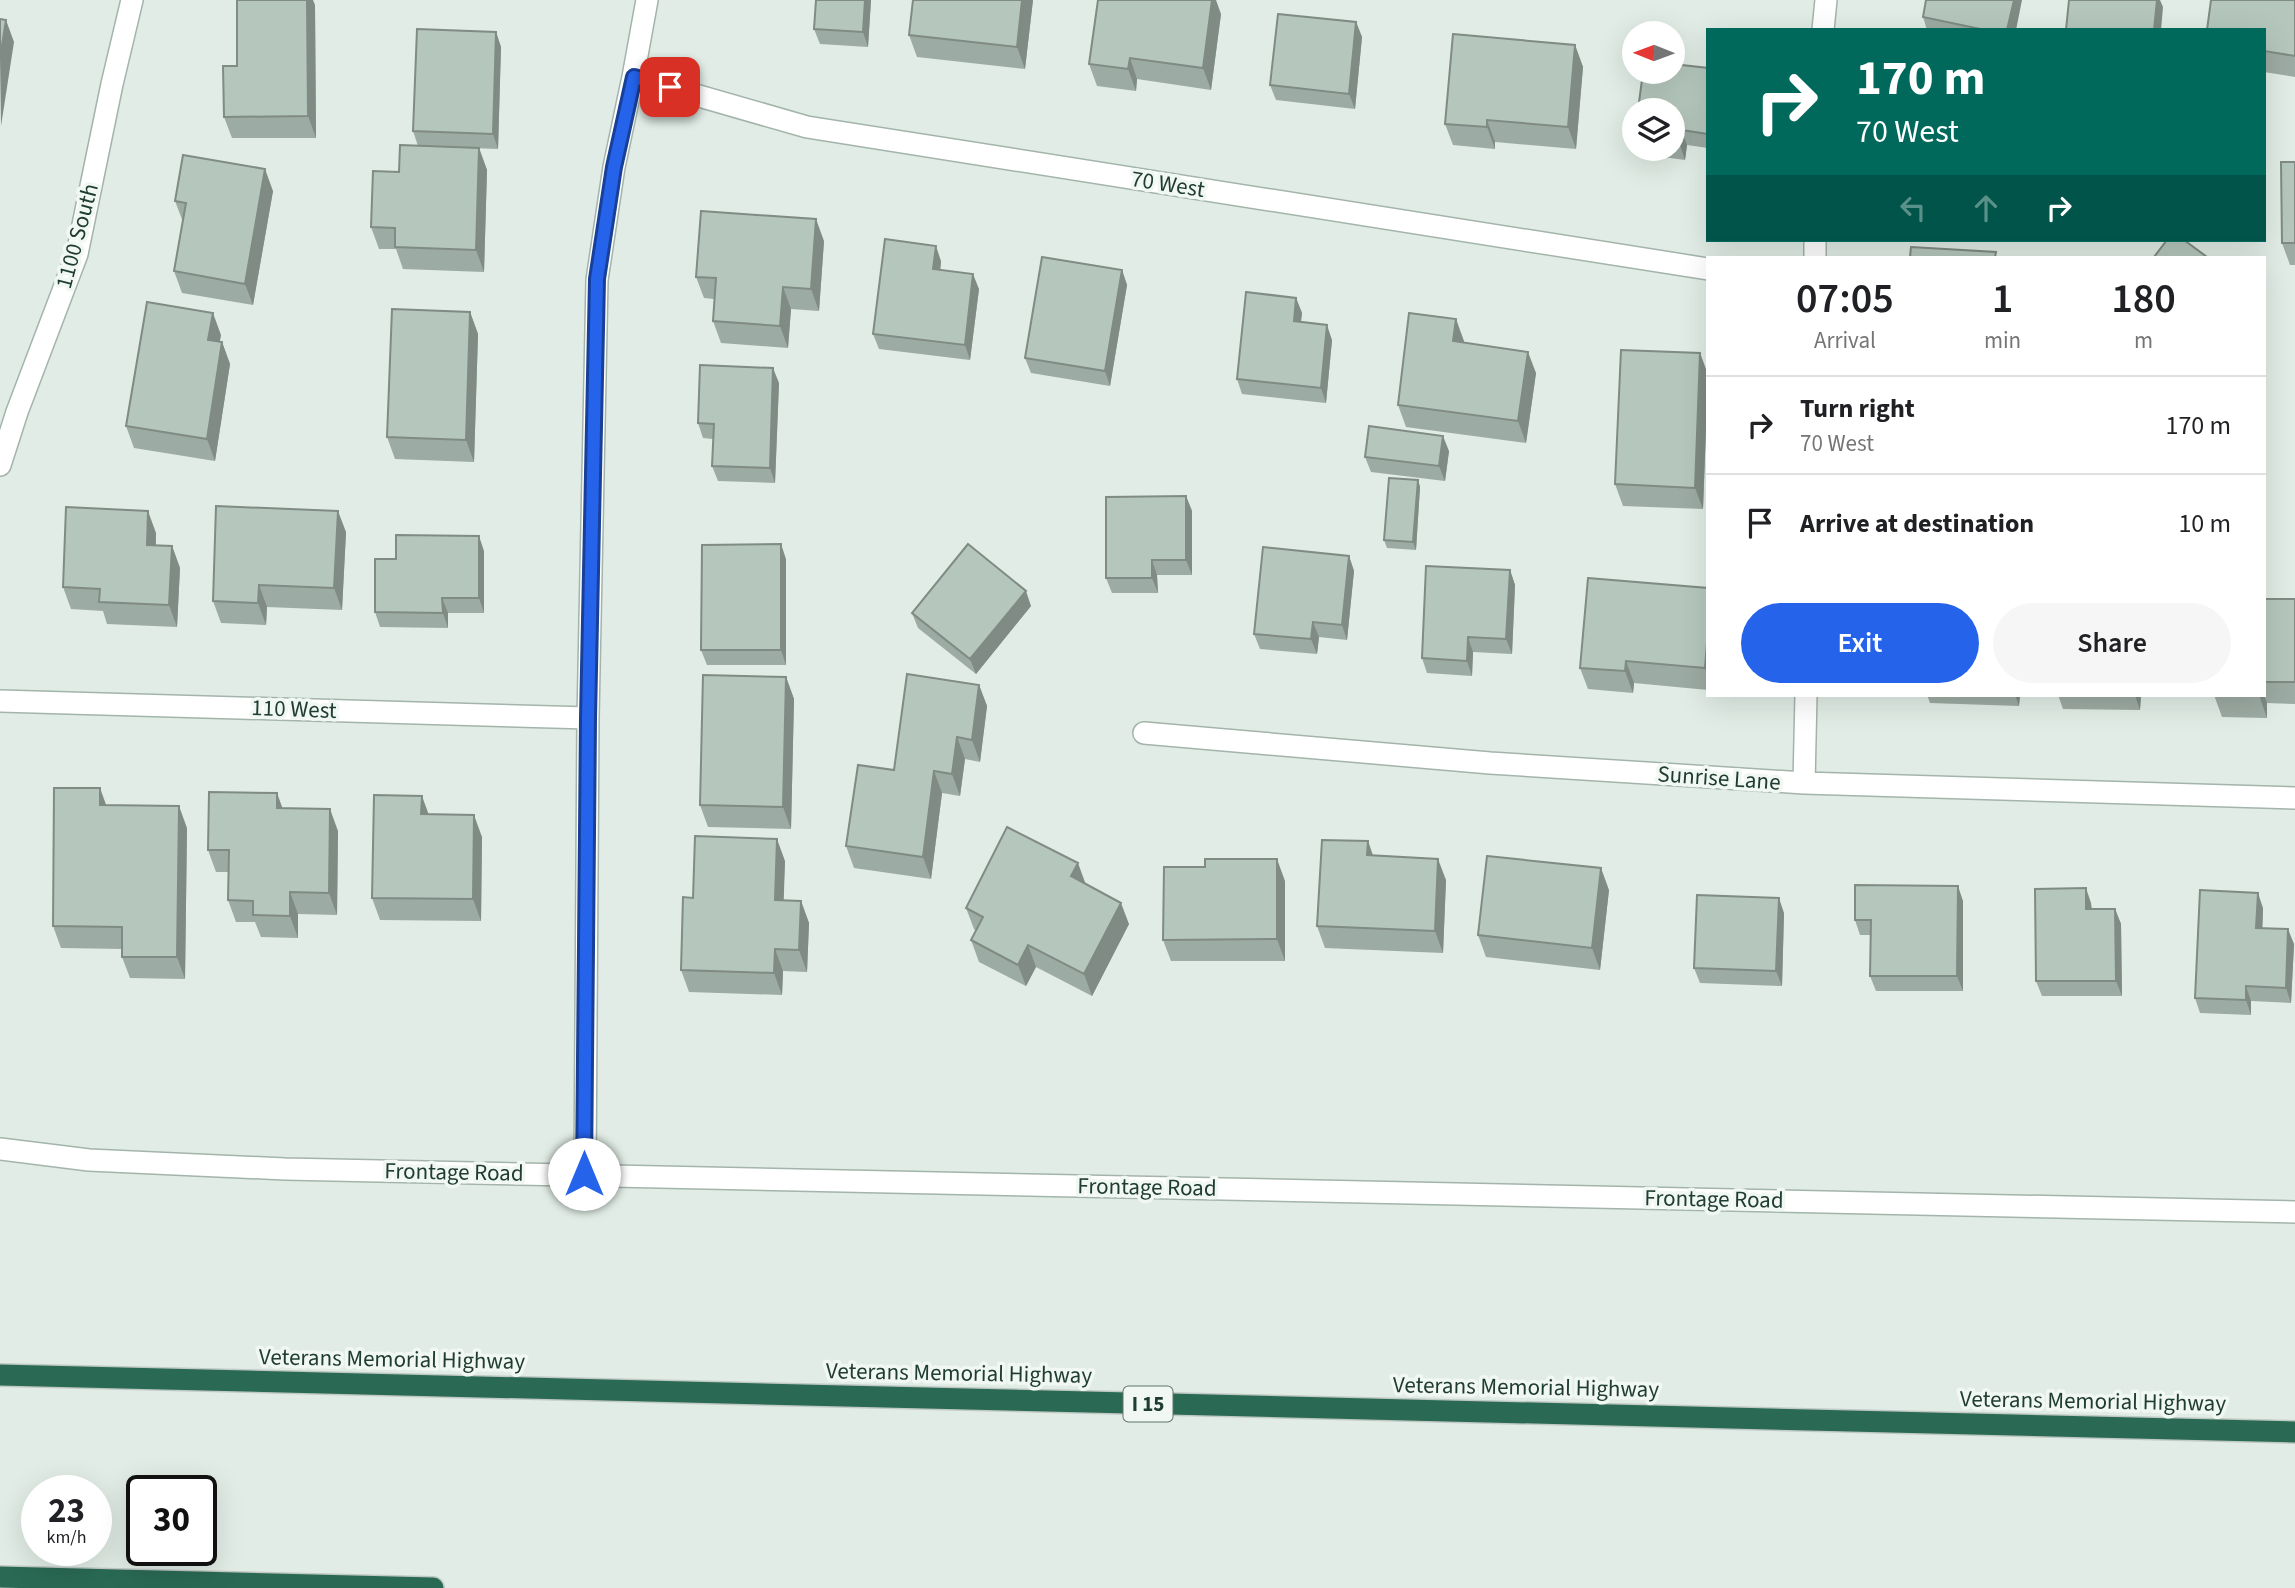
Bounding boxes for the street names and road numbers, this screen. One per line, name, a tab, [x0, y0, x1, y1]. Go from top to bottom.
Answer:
street label: 70 West	[1129, 162, 1207, 206]
street label: 1100 South	[47, 180, 107, 292]
street label: 110 West	[251, 691, 337, 727]
street label: Sunrise Lane	[1656, 757, 1782, 799]
street label: Frontage Road	[384, 1154, 524, 1190]
street label: Frontage Road	[1077, 1169, 1217, 1205]
street label: Frontage Road	[1644, 1181, 1784, 1217]
street label: Veterans Memorial Highway	[259, 1340, 526, 1378]
street label: Veterans Memorial Highway	[826, 1354, 1093, 1392]
street label: Veterans Memorial Highway	[1393, 1368, 1660, 1406]
street label: Veterans Memorial Highway	[1960, 1382, 2227, 1420]
road number: I 15	[1124, 1386, 1172, 1422]

